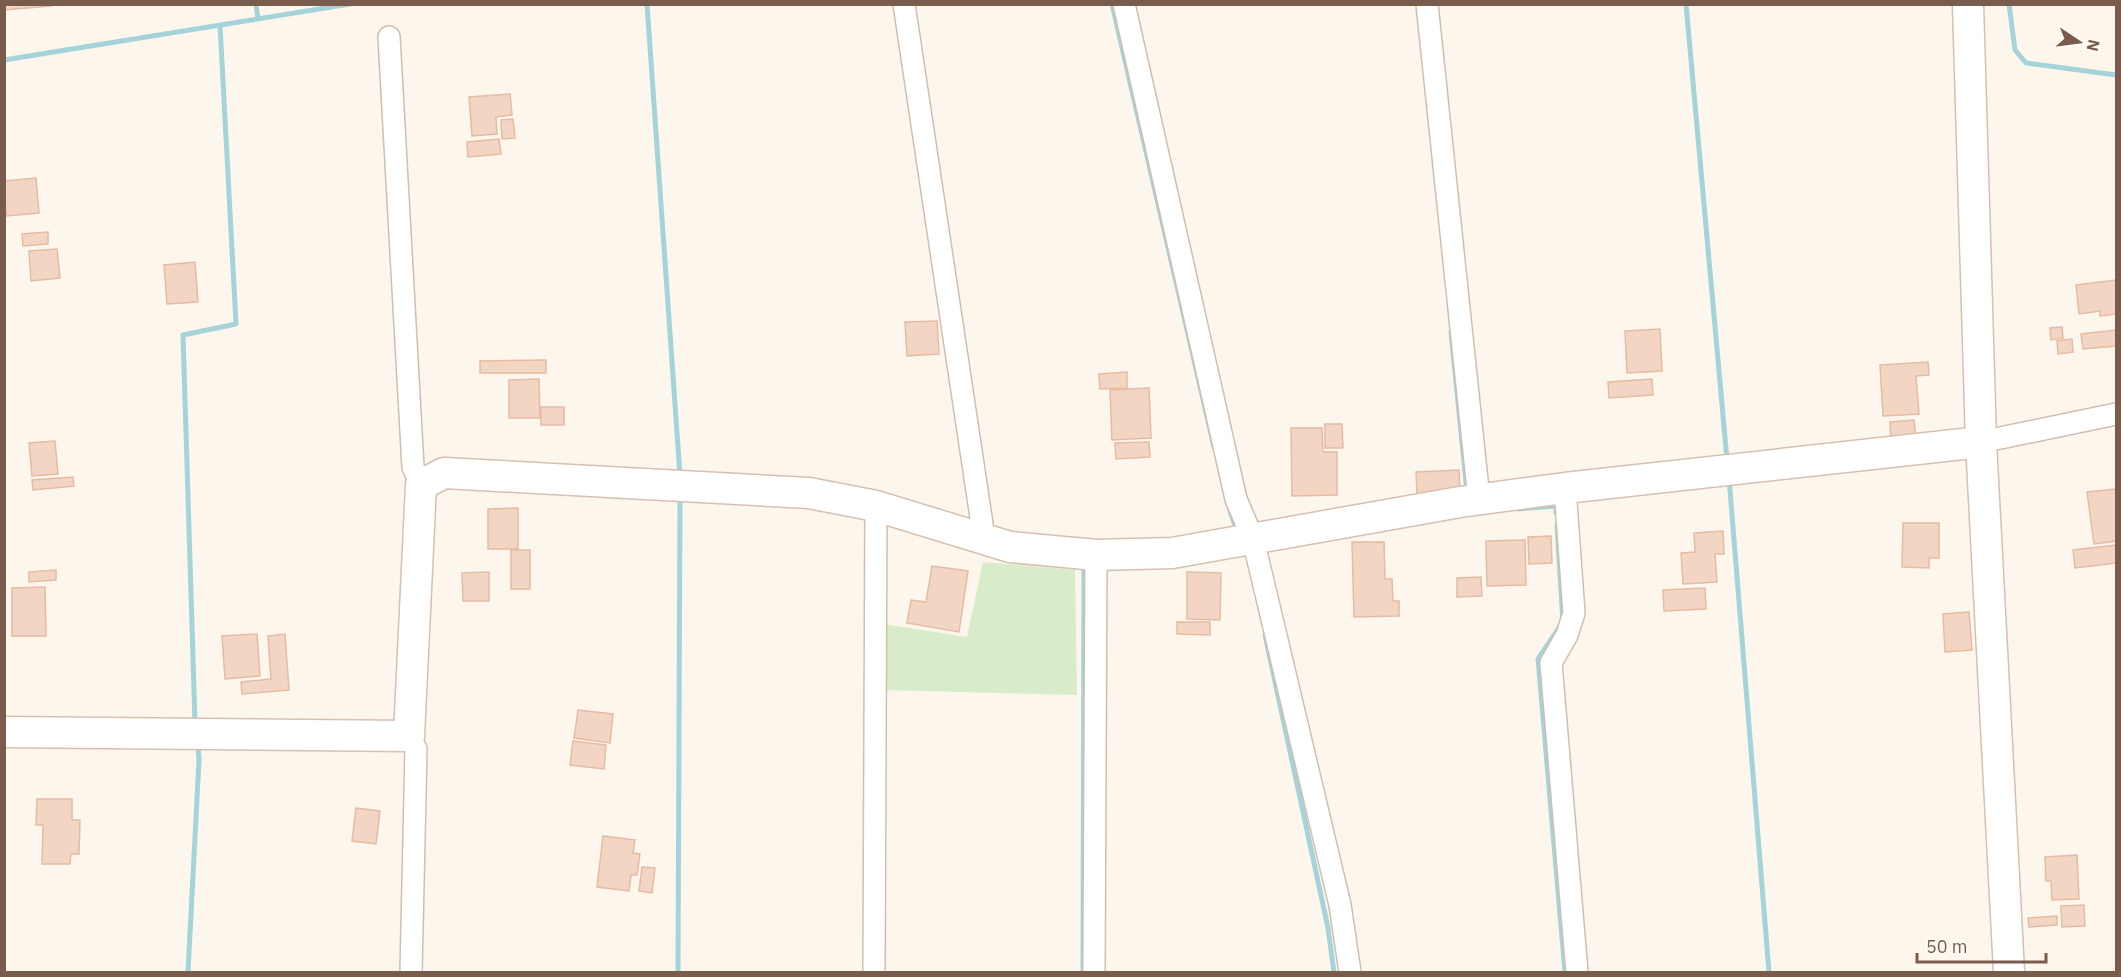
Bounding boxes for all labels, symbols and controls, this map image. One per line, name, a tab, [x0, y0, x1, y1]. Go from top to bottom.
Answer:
north arrow	[2049, 12, 2109, 72]
text: N	[2083, 37, 2105, 53]
scale bar	[1917, 926, 2046, 964]
text: 50 m	[1926, 935, 1968, 958]

